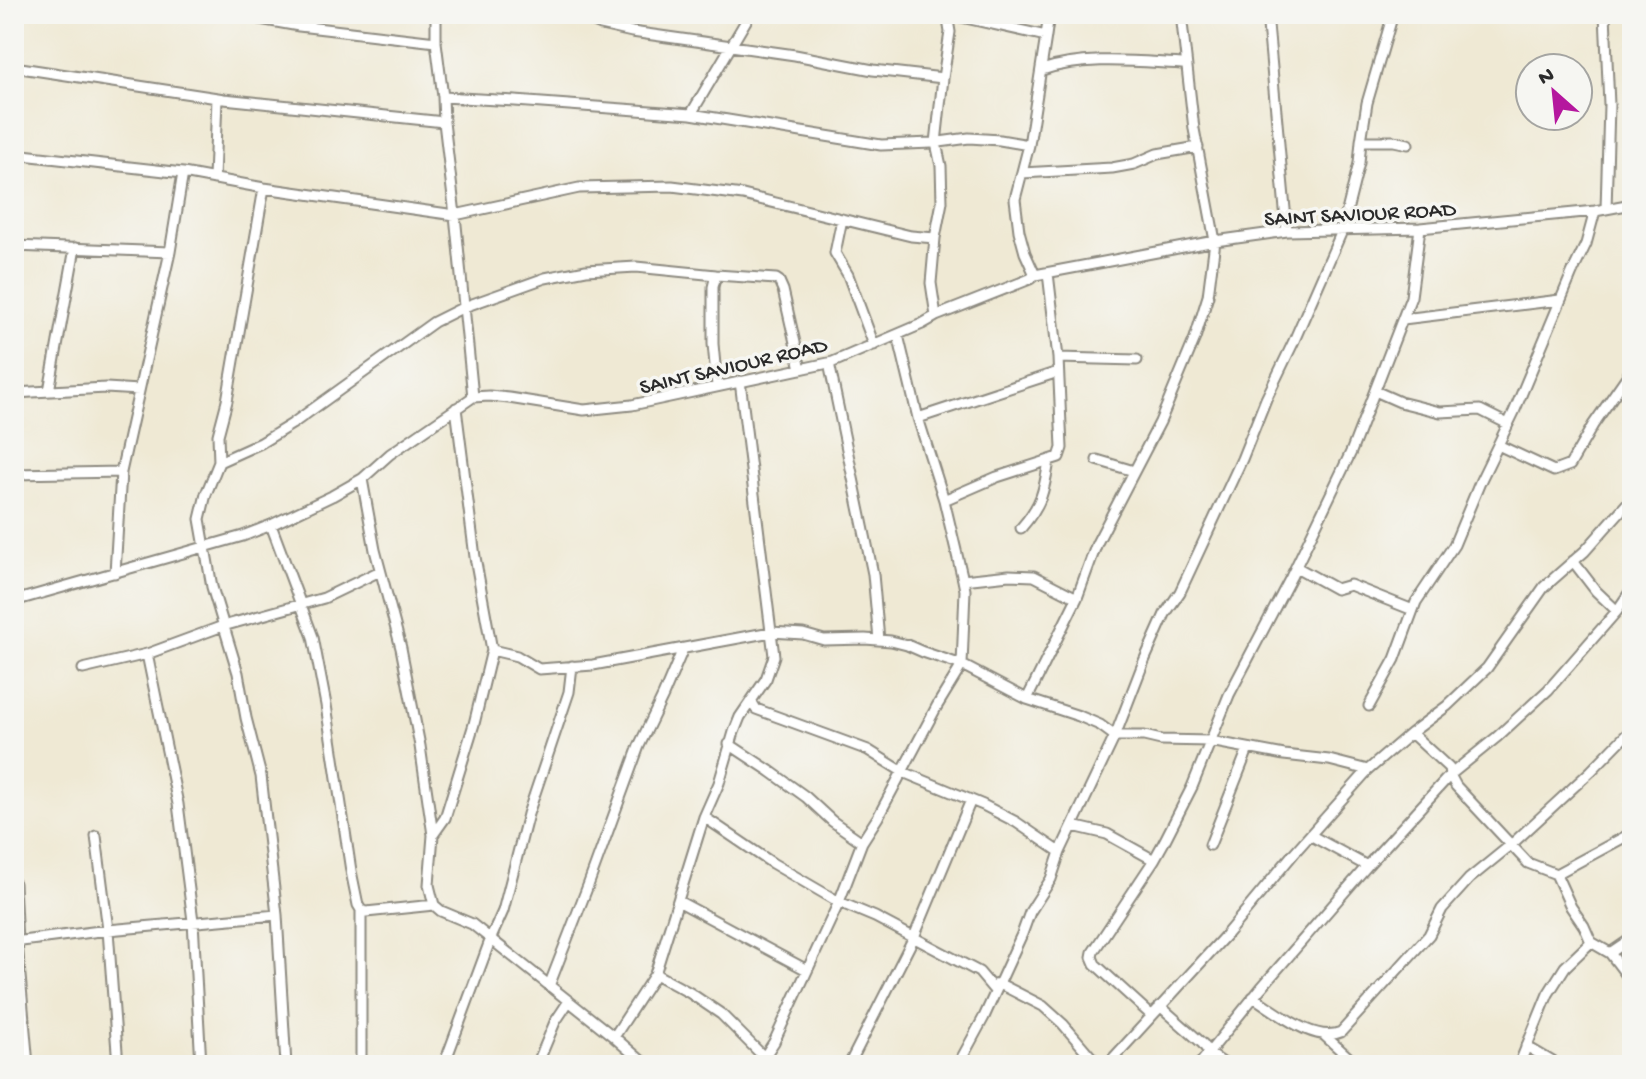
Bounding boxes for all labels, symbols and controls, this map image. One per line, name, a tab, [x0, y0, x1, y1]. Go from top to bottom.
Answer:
north arrow	[1514, 52, 1594, 132]
text: N	[1534, 63, 1559, 93]
street label: SAINT SAVIOUR ROAD	[1264, 198, 1457, 234]
street label: SAINT SAVIOUR ROAD	[637, 333, 831, 402]

